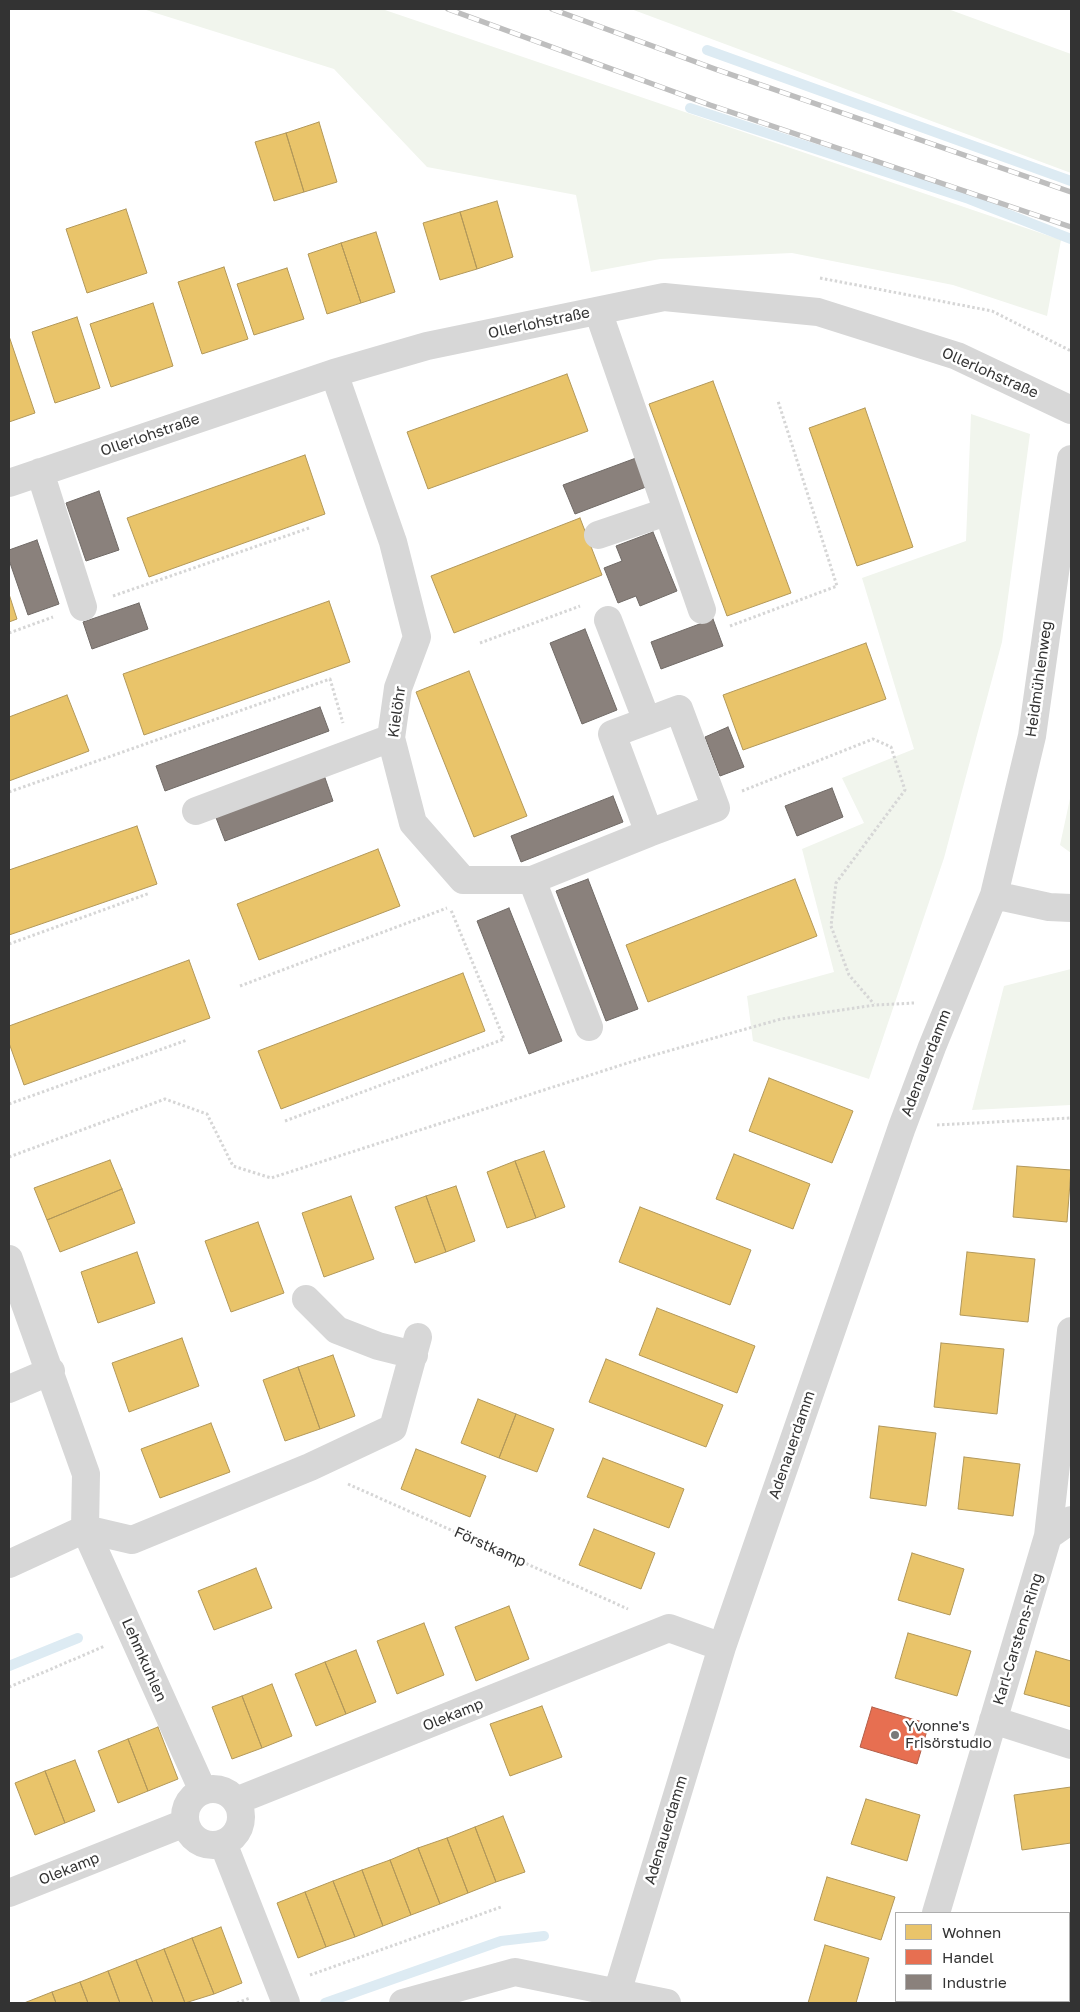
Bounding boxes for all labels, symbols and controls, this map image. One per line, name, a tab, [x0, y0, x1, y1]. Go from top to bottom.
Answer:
street label: Ollerlohstraße	[487, 303, 591, 343]
street label: Ollerlohstraße	[939, 344, 1041, 402]
street label: Ollerlohstraße	[98, 410, 202, 460]
street label: Heidmühlenweg	[1022, 620, 1056, 738]
street label: Kielöhr	[384, 685, 410, 739]
street label: Adenauerdamm	[897, 1007, 955, 1119]
street label: Adenauerdamm	[765, 1389, 819, 1501]
street label: Förstkamp	[451, 1523, 529, 1571]
street label: Karl-Carstens-Ring	[989, 1571, 1047, 1707]
street label: Lehmkuhlen	[118, 1616, 170, 1704]
street label: Olekamp	[420, 1695, 486, 1735]
place label: Yvonne's Frisörstudio	[905, 1717, 992, 1752]
marker: Yvonne's Frisörstudio	[889, 1729, 901, 1741]
street label: Adenauerdamm	[641, 1773, 691, 1887]
street label: Olekamp	[36, 1849, 102, 1889]
legend	[895, 1912, 1070, 2002]
text: Wohnen	[942, 1923, 1001, 1941]
text: Handel	[942, 1948, 994, 1966]
text: Industrie	[942, 1973, 1007, 1991]

